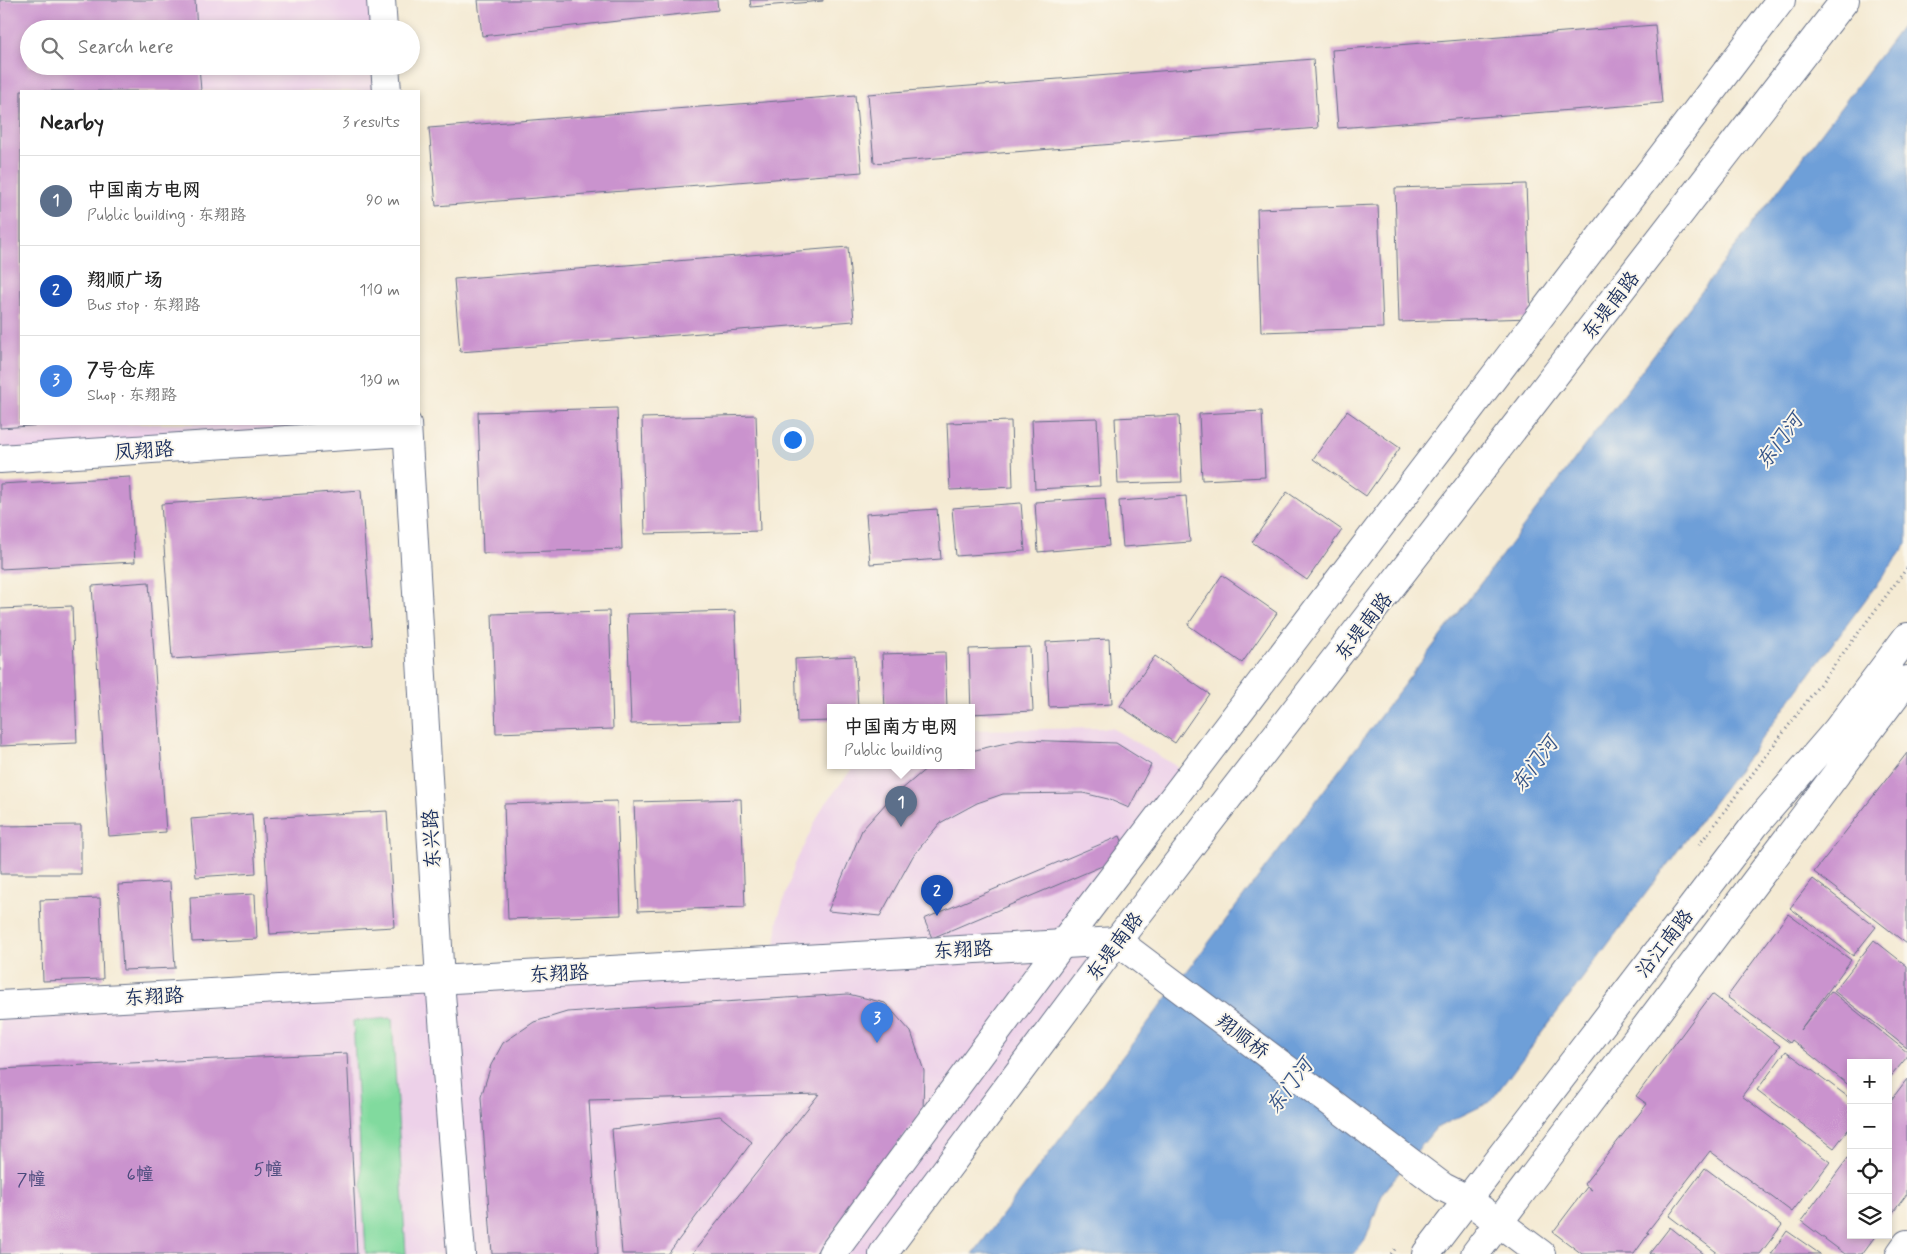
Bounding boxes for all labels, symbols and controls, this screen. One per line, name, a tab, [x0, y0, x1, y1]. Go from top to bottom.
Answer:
search box	[20, 20, 420, 75]
icon: search	[38, 34, 66, 62]
text: Search here	[78, 35, 174, 60]
text: Nearby	[40, 109, 104, 137]
text: 3 results	[342, 112, 400, 133]
text: 中国南方电网	[87, 178, 201, 203]
text: 1	[52, 190, 60, 211]
text: 90 m	[366, 190, 400, 211]
text: Public building · 东翔路	[87, 205, 246, 226]
street label: 东堤南路	[1576, 265, 1647, 346]
text: 翔顺广场	[87, 268, 163, 293]
text: 2	[52, 280, 60, 301]
text: 110 m	[359, 280, 400, 301]
text: Bus stop · 东翔路	[87, 295, 200, 316]
text: 7号仓库	[87, 358, 156, 383]
text: 3	[52, 370, 60, 391]
text: 130 m	[359, 370, 400, 391]
text: Shop · 东翔路	[87, 385, 177, 406]
water label: 东门河	[1750, 406, 1812, 475]
your location	[780, 427, 806, 453]
street label: 凤翔路	[113, 436, 176, 467]
street label: 东堤南路	[1329, 586, 1400, 667]
popup	[827, 704, 975, 769]
text: 中国南方电网	[844, 715, 958, 740]
water label: 东门河	[1505, 729, 1567, 798]
text: Public building	[844, 740, 943, 761]
pin: 1	[885, 786, 917, 827]
street label: 东兴路	[417, 807, 448, 870]
pin: 2	[921, 875, 953, 916]
street label: 沿江南路	[1630, 903, 1701, 984]
street label: 东堤南路	[1080, 906, 1151, 987]
street label: 东翔路	[932, 935, 995, 966]
street label: 东翔路	[528, 959, 591, 990]
street label: 东翔路	[123, 982, 186, 1013]
pin: 3	[861, 1002, 893, 1043]
street label: 翔顺桥	[1210, 1008, 1274, 1066]
water label: 东门河	[1260, 1051, 1322, 1120]
map controls	[1847, 1059, 1892, 1239]
button: +	[1847, 1059, 1892, 1104]
button: −	[1847, 1104, 1892, 1149]
button: locate	[1847, 1149, 1892, 1194]
house number: 5幢	[254, 1158, 282, 1182]
house number: 6幢	[126, 1163, 154, 1187]
house number: 7幢	[17, 1168, 45, 1192]
button: layers	[1847, 1194, 1892, 1239]

